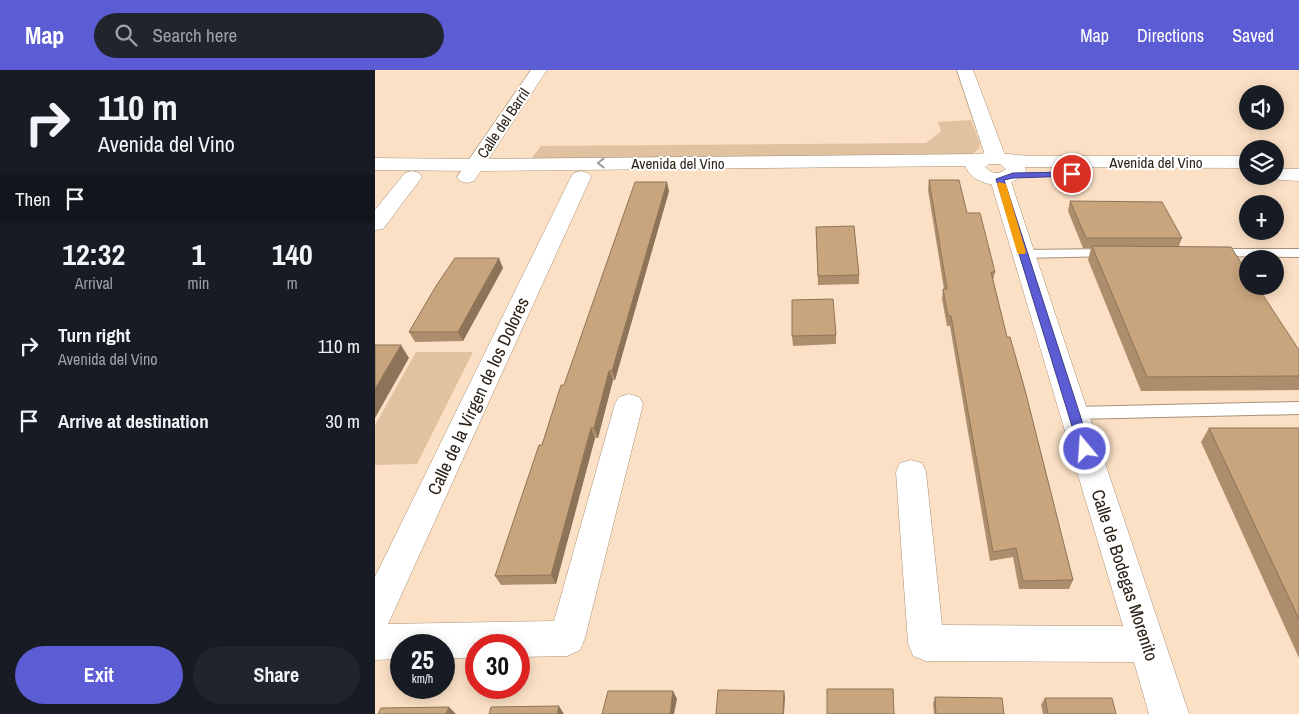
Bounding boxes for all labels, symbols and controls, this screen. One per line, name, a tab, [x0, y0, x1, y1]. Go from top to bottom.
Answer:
search box	[94, 13, 444, 58]
text: Map	[25, 19, 64, 51]
icon: search	[112, 21, 140, 49]
text: Search here	[152, 22, 237, 48]
text: Map	[1080, 23, 1109, 48]
text: Directions	[1137, 23, 1204, 48]
text: Saved	[1232, 23, 1274, 48]
text: 110 m	[98, 84, 178, 131]
street label: Calle del Barril	[472, 84, 534, 162]
map controls	[1239, 85, 1284, 295]
button: sound	[1239, 85, 1284, 130]
icon: right	[15, 90, 80, 155]
text: Avenida del Vino	[98, 129, 235, 159]
button: layers	[1239, 140, 1284, 185]
street label: Avenida del Vino	[1108, 152, 1203, 173]
street label: Avenida del Vino	[630, 153, 725, 174]
pin	[1051, 153, 1093, 195]
one-way arrow	[596, 158, 604, 169]
icon: arrive	[1058, 160, 1086, 188]
icon: arrive	[61, 185, 89, 213]
text: Then	[15, 186, 51, 212]
button: +	[1239, 195, 1284, 240]
text: 12:32	[62, 234, 125, 274]
text: 1	[192, 234, 205, 274]
text: 140	[272, 234, 313, 274]
button: −	[1239, 250, 1284, 295]
text: Arrival	[75, 272, 113, 294]
text: min	[187, 272, 209, 294]
text: m	[287, 272, 298, 294]
street label: Calle de la Virgen de los Dolores	[421, 293, 535, 499]
text: Turn right	[58, 322, 130, 348]
icon: right	[15, 332, 43, 360]
text: 110 m	[318, 333, 360, 359]
text: Avenida del Vino	[58, 348, 158, 370]
icon: arrive	[15, 407, 43, 435]
text: Arrive at destination	[58, 408, 209, 434]
text: 30 m	[325, 408, 360, 434]
position arrow	[1058, 422, 1110, 474]
street label: Calle de Bodegas Morenito	[1085, 486, 1165, 664]
speed limit sign: 30	[465, 634, 530, 699]
text: 25	[411, 643, 434, 677]
button: Exit	[15, 646, 183, 704]
button: Share	[193, 646, 360, 704]
text: km/h	[412, 671, 433, 687]

